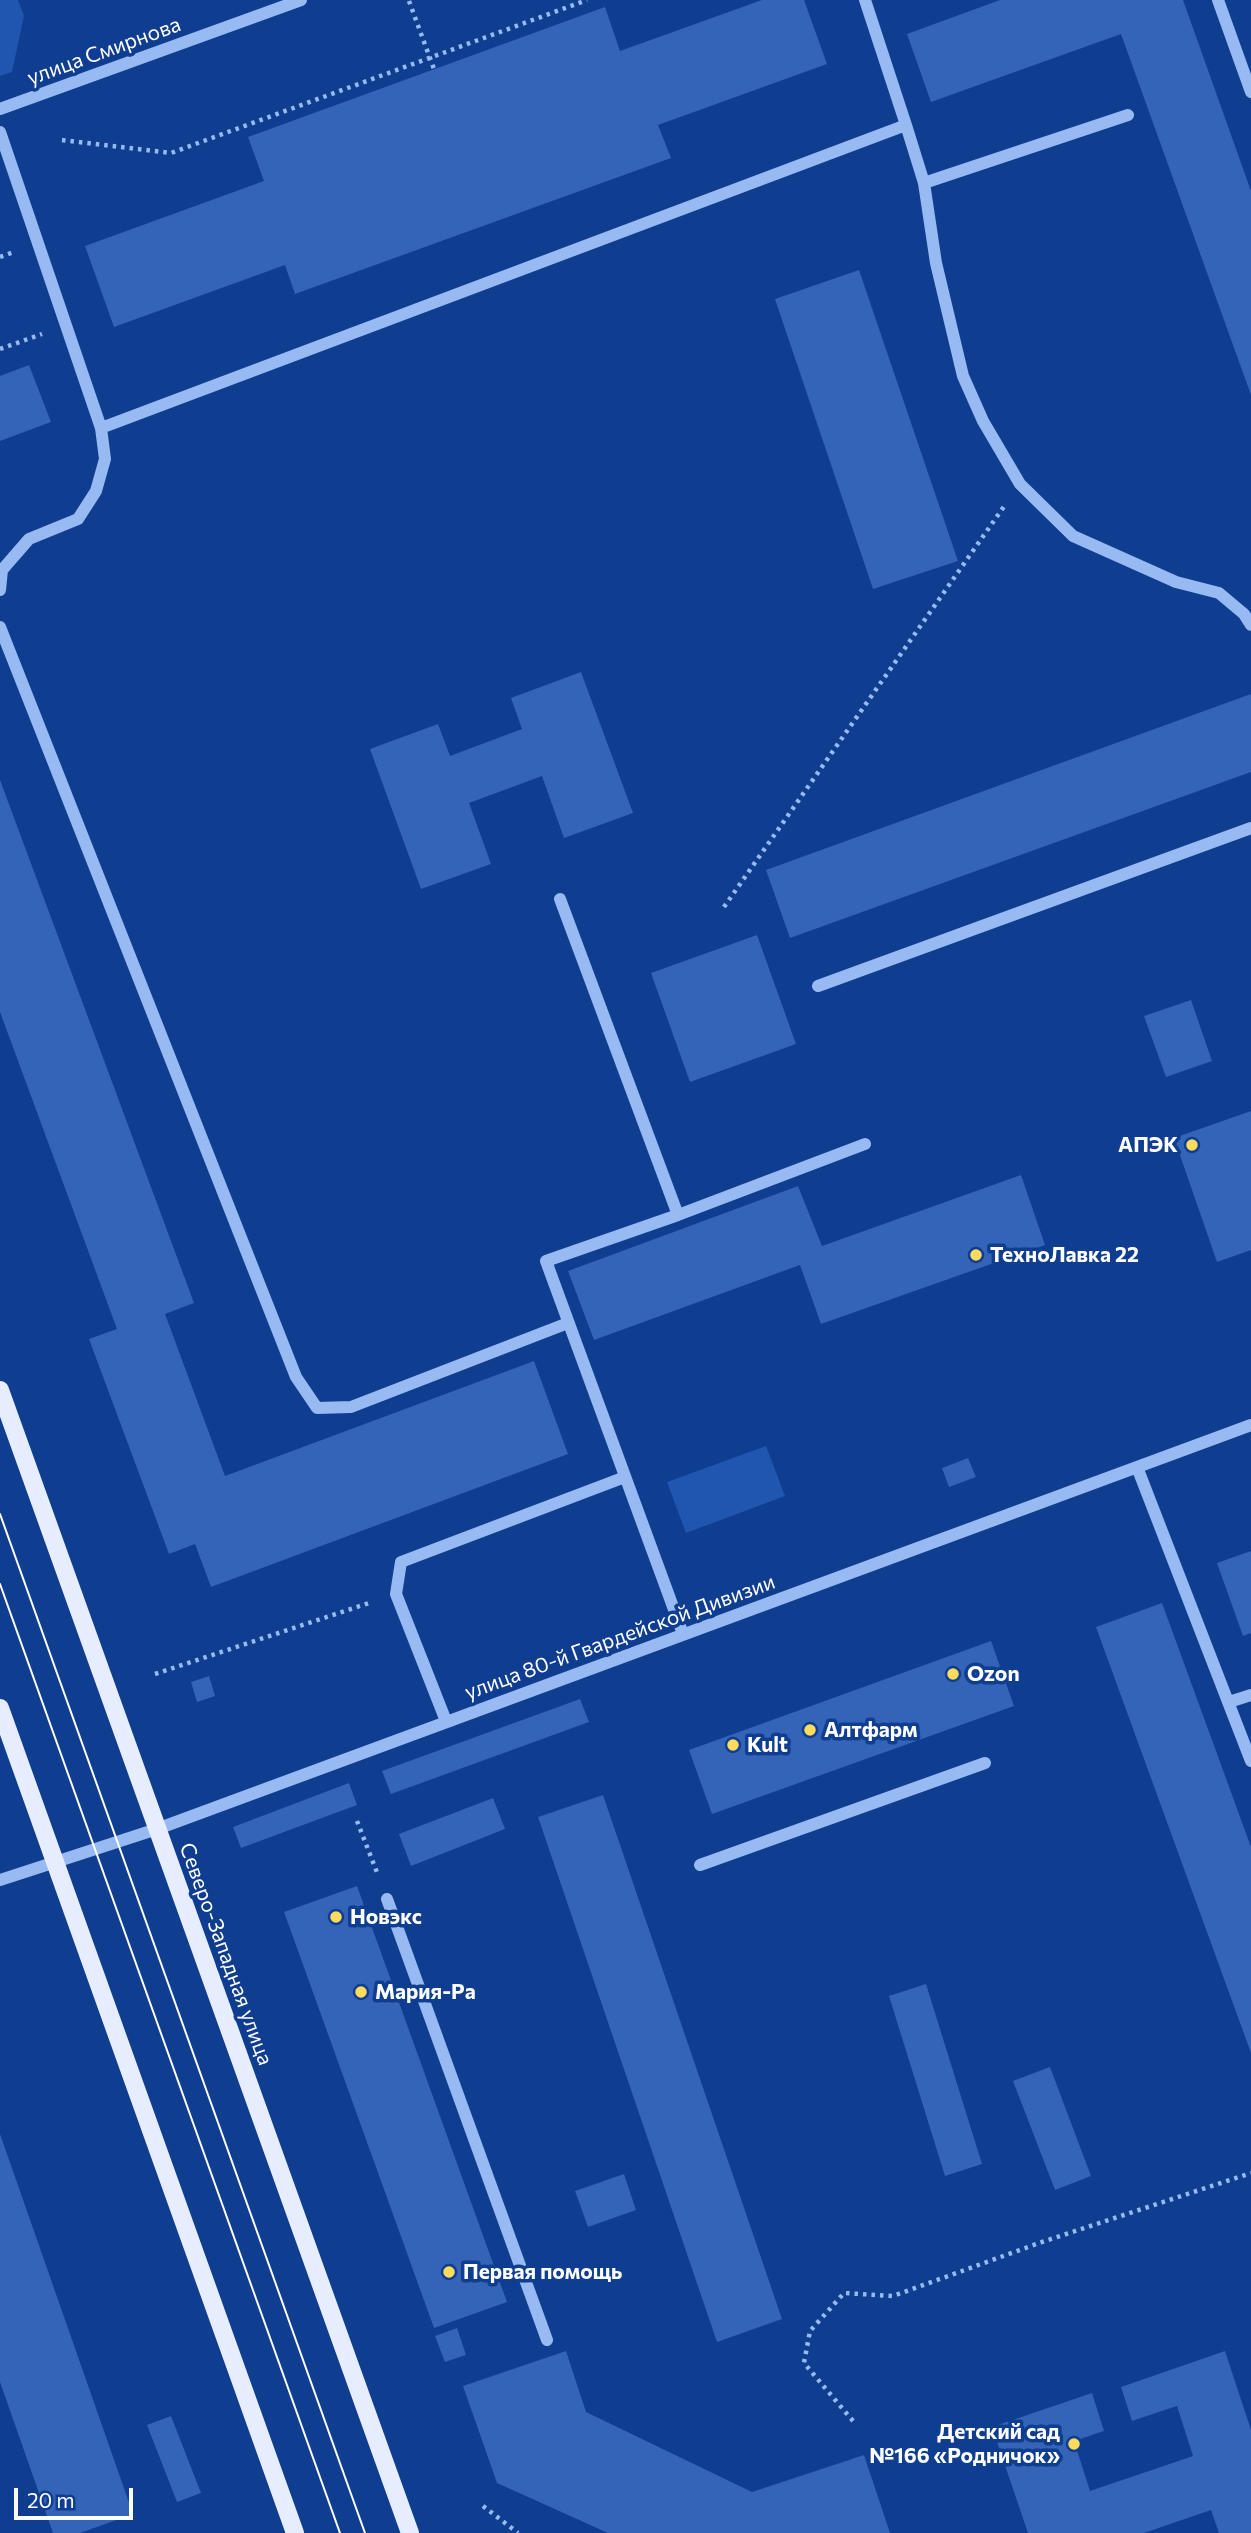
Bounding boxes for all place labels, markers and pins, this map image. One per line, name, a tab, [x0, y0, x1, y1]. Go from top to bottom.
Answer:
place label: АПЭК	[1118, 1132, 1178, 1158]
marker: АПЭК	[1184, 1137, 1200, 1153]
place label: ТехноЛавка 22	[990, 1242, 1139, 1268]
marker: ТехноЛавка 22	[968, 1247, 984, 1263]
place label: Ozon	[967, 1661, 1020, 1687]
marker: Ozon	[945, 1666, 961, 1682]
place label: Алтфарм	[824, 1717, 918, 1743]
marker: Алтфарм	[802, 1722, 818, 1738]
place label: Kult	[747, 1732, 788, 1758]
marker: Kult	[725, 1737, 741, 1753]
place label: Новэкс	[350, 1904, 422, 1930]
marker: Новэкс	[328, 1909, 344, 1925]
place label: Мария-Ра	[375, 1979, 476, 2005]
marker: Мария-Ра	[353, 1984, 369, 2000]
place label: Первая помощь	[463, 2259, 622, 2285]
marker: Первая помощь	[441, 2264, 457, 2280]
place label: Детский сад №166 «Родничок»	[869, 2419, 1060, 2469]
marker: Детский сад №166 «Родничок»	[1066, 2436, 1082, 2452]

